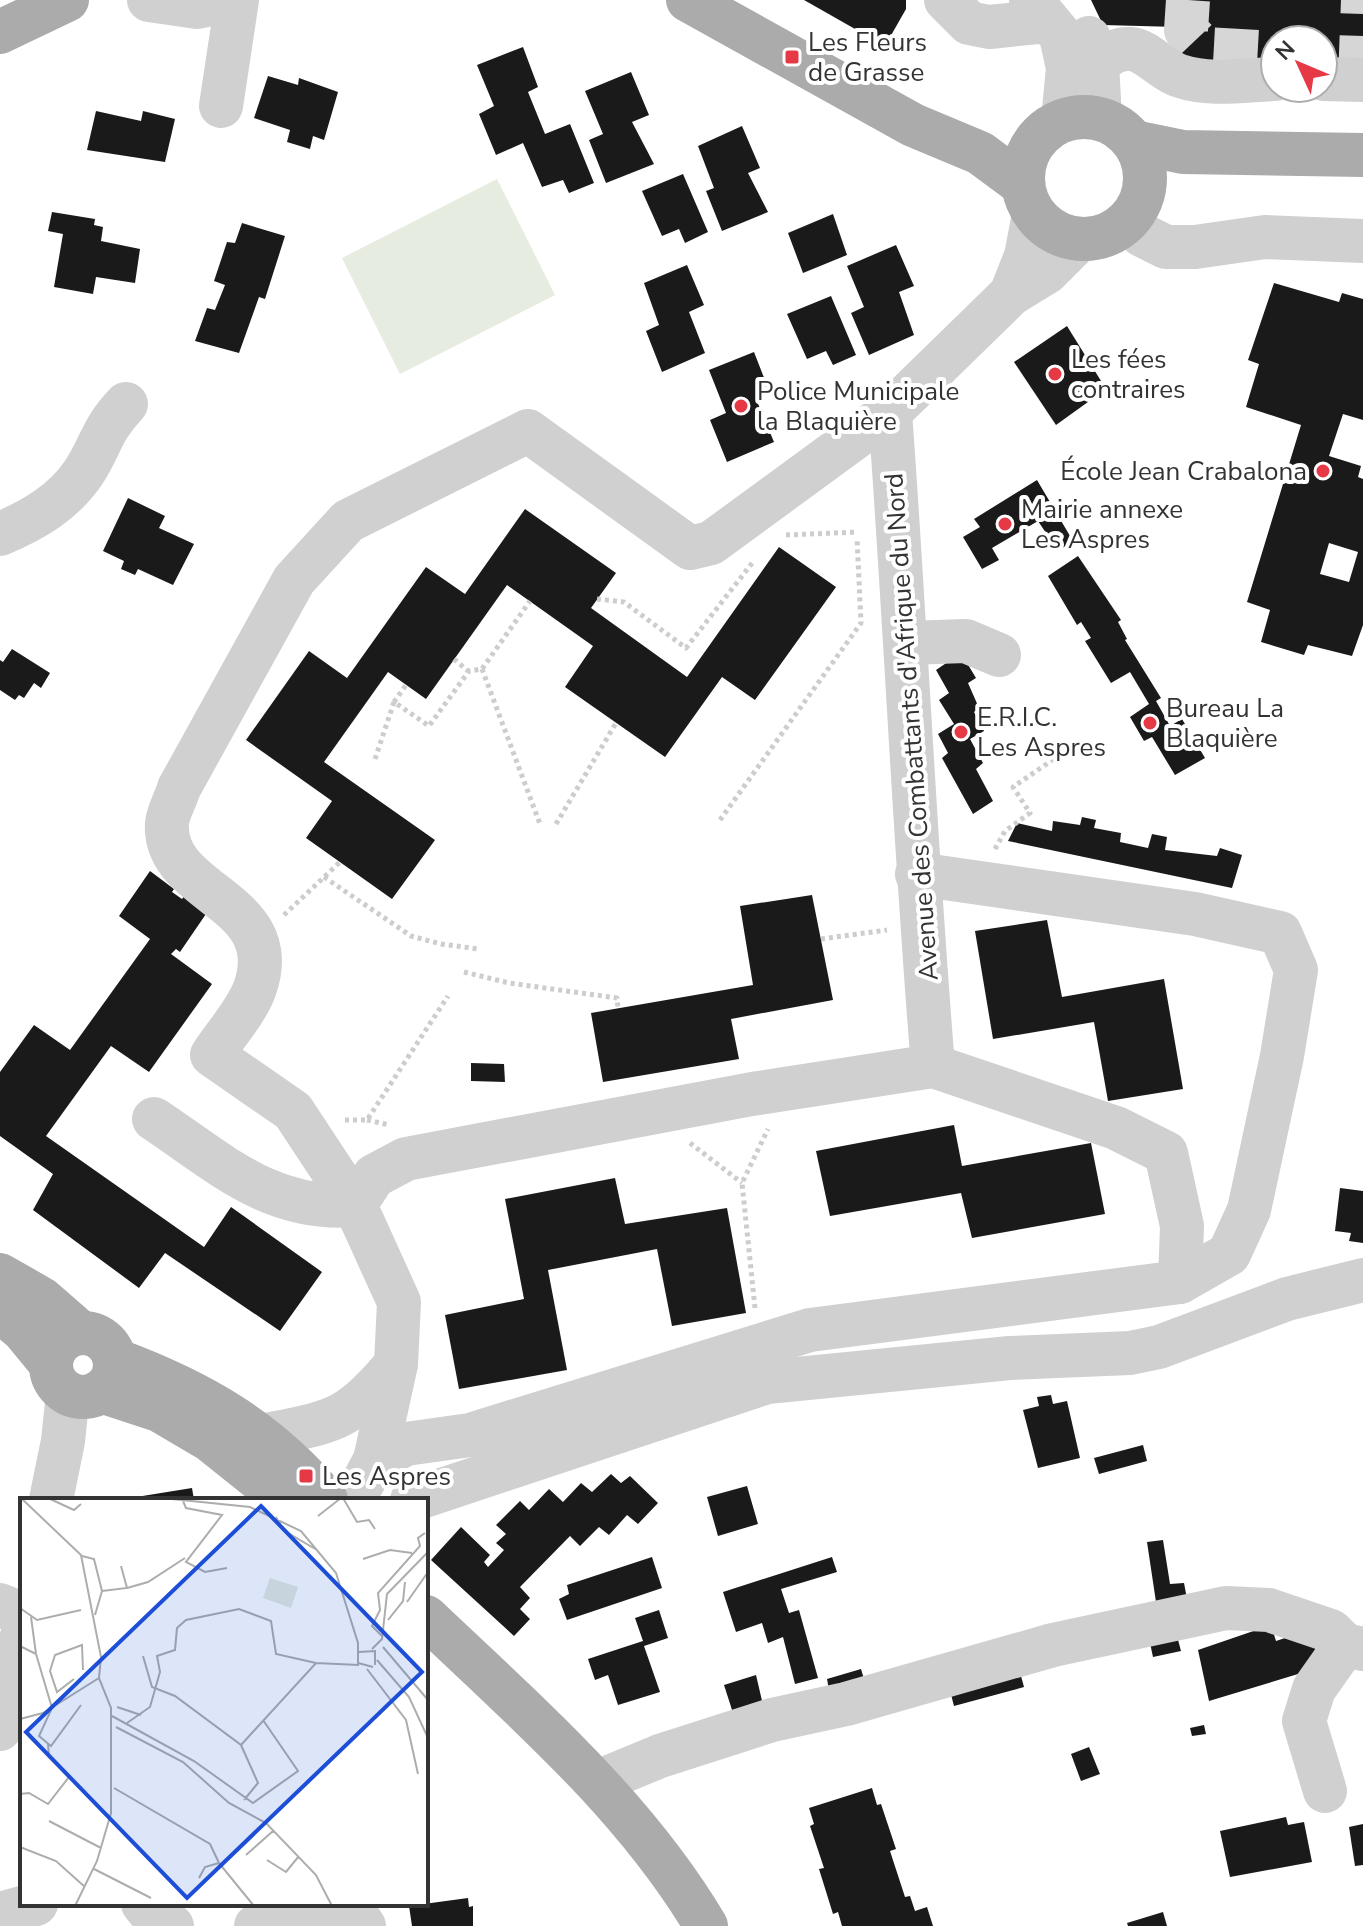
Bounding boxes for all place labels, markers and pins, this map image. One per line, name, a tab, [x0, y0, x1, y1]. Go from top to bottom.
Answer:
place label: Les Fleurs de Grasse	[808, 25, 927, 90]
marker: Les Fleurs de Grasse	[783, 48, 801, 66]
place label: Les fées contraires	[1071, 342, 1186, 407]
marker: Les fées contraires	[1046, 365, 1064, 383]
place label: Police Municipale la Blaquière	[757, 374, 959, 439]
marker: Police Municipale la Blaquière	[732, 397, 750, 415]
place label: École Jean Crabalona	[1060, 454, 1307, 489]
marker: École Jean Crabalona	[1314, 462, 1332, 480]
place label: Mairie annexe Les Aspres	[1021, 492, 1183, 557]
marker: Mairie annexe Les Aspres	[996, 515, 1014, 533]
place label: Bureau La Blaquière	[1166, 691, 1284, 756]
place label: E.R.I.C. Les Aspres	[977, 700, 1106, 765]
marker: Bureau La Blaquière	[1141, 714, 1159, 732]
marker: E.R.I.C. Les Aspres	[952, 723, 970, 741]
place label: Les Aspres	[322, 1459, 451, 1494]
marker: Les Aspres	[297, 1467, 315, 1485]

